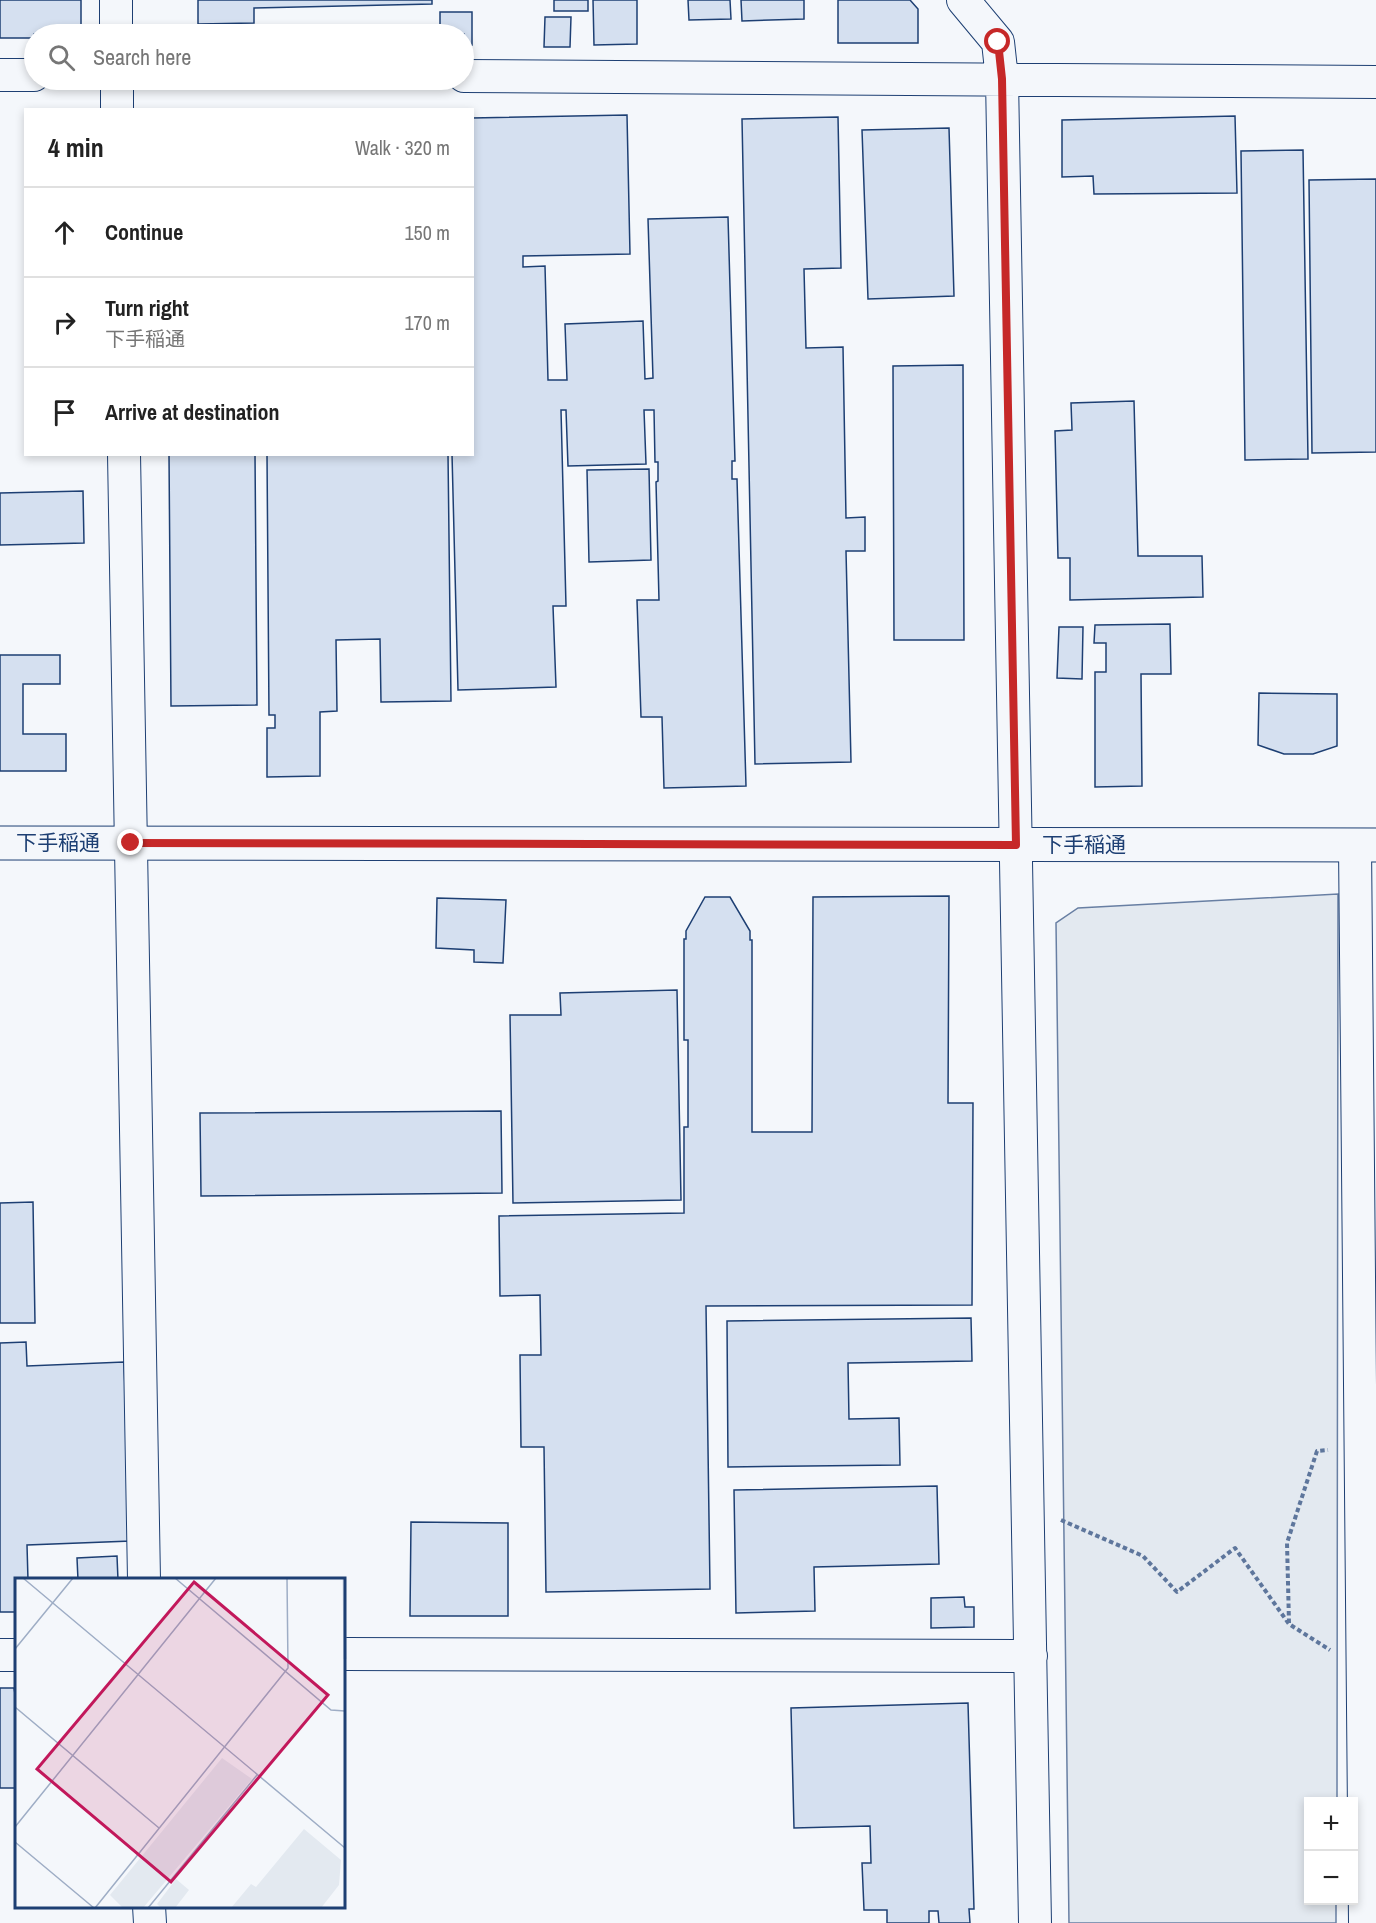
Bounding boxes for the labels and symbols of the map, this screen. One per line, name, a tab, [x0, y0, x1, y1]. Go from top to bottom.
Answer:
route start	[984, 28, 1010, 54]
street label: 下手稲通	[16, 828, 100, 857]
route end	[117, 829, 143, 855]
street label: 下手稲通	[1042, 830, 1126, 859]
inset map	[15, 1578, 345, 1908]

